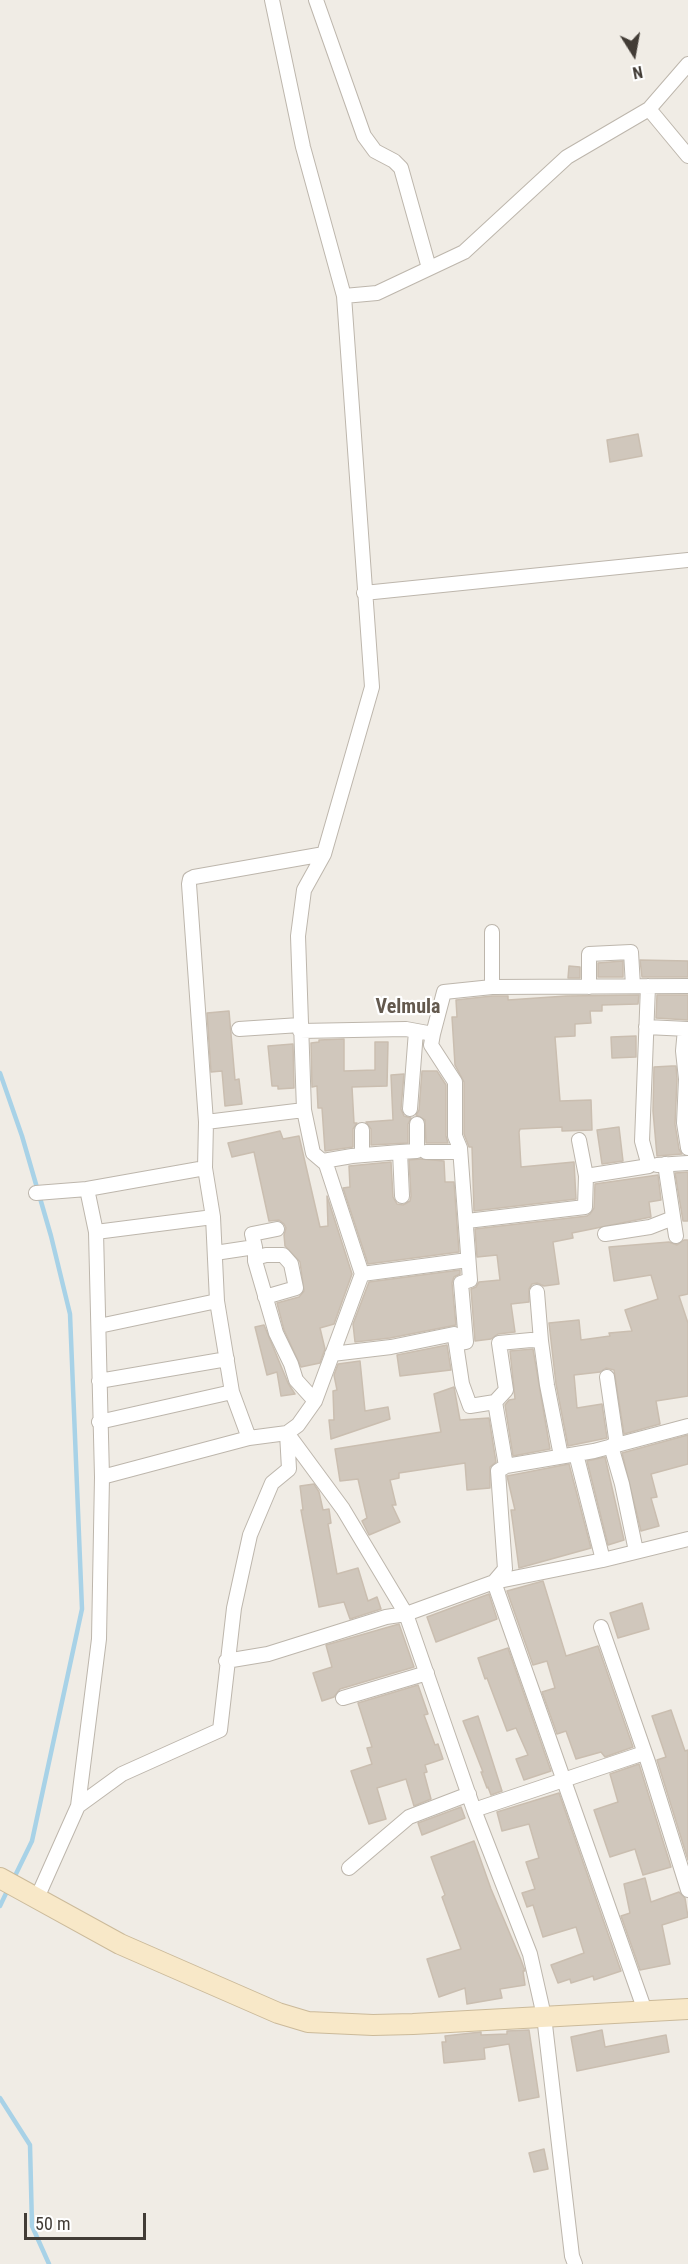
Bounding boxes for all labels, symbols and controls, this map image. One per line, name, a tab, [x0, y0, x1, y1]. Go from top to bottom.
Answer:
north arrow	[604, 24, 664, 84]
text: N	[631, 62, 644, 82]
district label: Velmula	[376, 996, 440, 1020]
scale bar	[27, 2201, 148, 2239]
text: 50 m	[35, 2213, 70, 2234]

